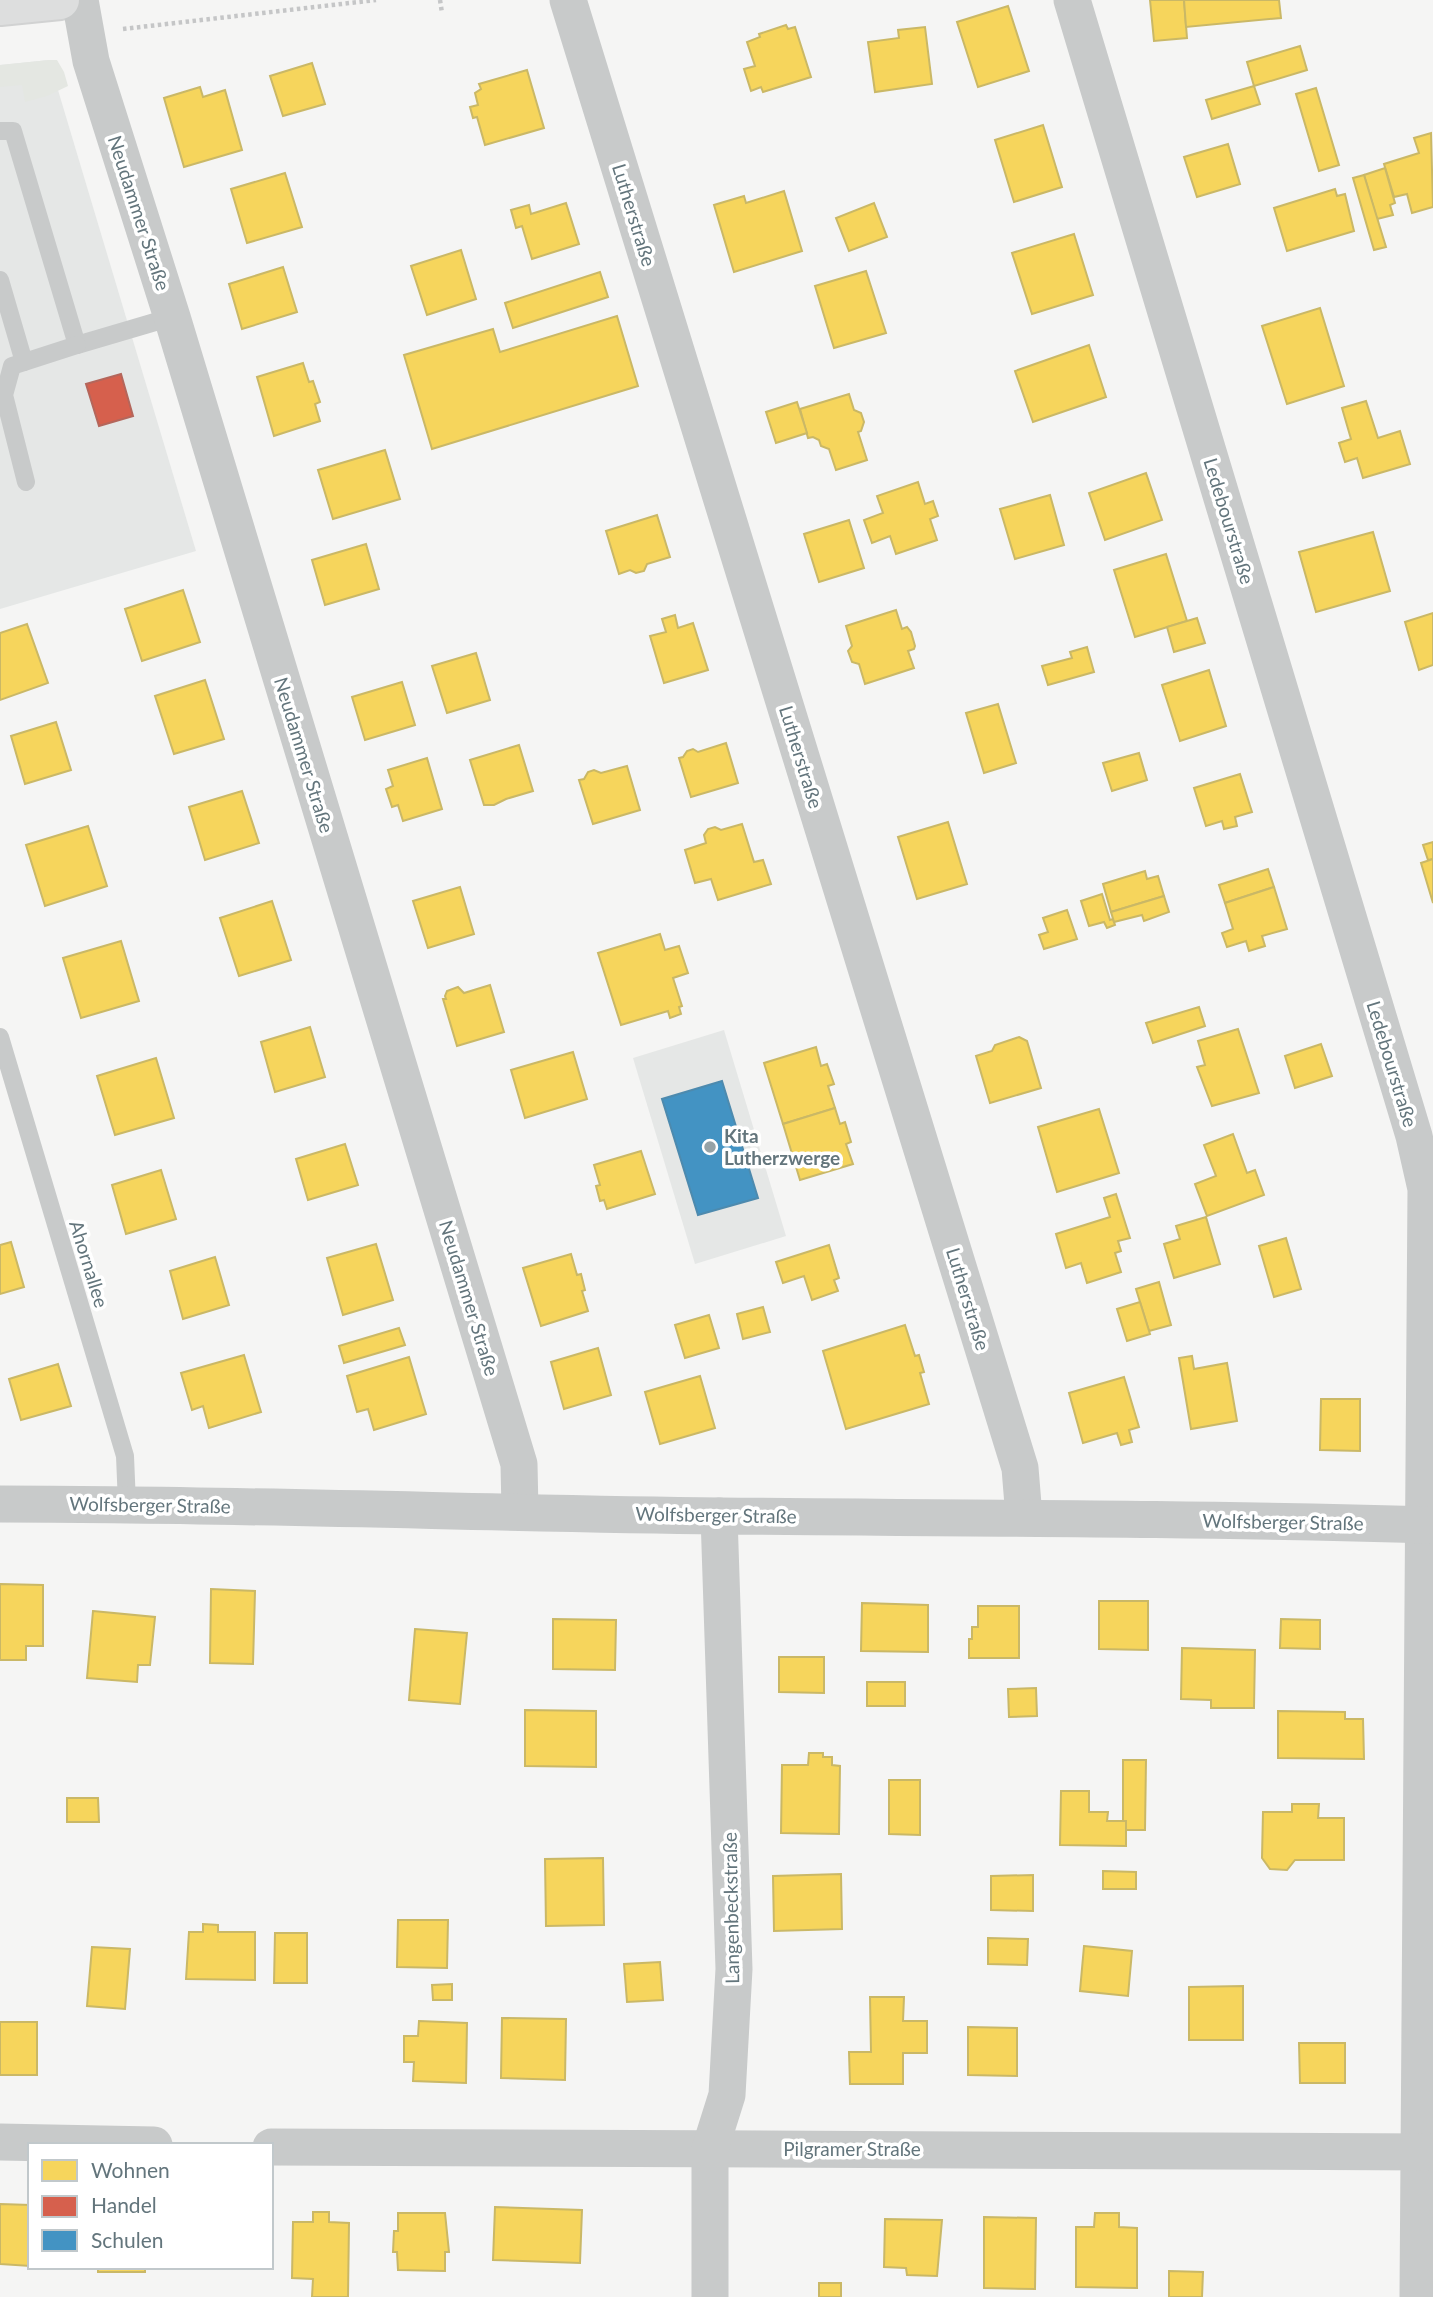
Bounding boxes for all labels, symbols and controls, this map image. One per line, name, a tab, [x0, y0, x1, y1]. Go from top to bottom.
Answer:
street label: Neudammer Straße	[104, 132, 175, 293]
street label: Lutherstraße	[608, 161, 661, 269]
street label: Ledebourstraße	[1199, 455, 1260, 587]
street label: Neudammer Straße	[270, 674, 339, 835]
street label: Lutherstraße	[775, 703, 828, 811]
street label: Ledebourstraße	[1362, 998, 1423, 1130]
place label: Kita Lutherzwerge	[724, 1124, 840, 1169]
marker: Kita Lutherzwerge	[702, 1139, 718, 1155]
street label: Ahornallee	[65, 1217, 114, 1310]
street label: Neudammer Straße	[435, 1217, 504, 1378]
street label: Lutherstraße	[942, 1245, 995, 1353]
street label: Wolfsberger Straße	[69, 1492, 231, 1517]
street label: Wolfsberger Straße	[635, 1502, 797, 1527]
street label: Wolfsberger Straße	[1202, 1509, 1364, 1534]
street label: Langenbeckstraße	[718, 1832, 743, 1984]
street label: Pilgramer Straße	[783, 2137, 921, 2160]
legend	[28, 2143, 273, 2269]
text: Wohnen	[91, 2157, 170, 2182]
text: Handel	[91, 2192, 157, 2217]
text: Schulen	[91, 2227, 164, 2252]

